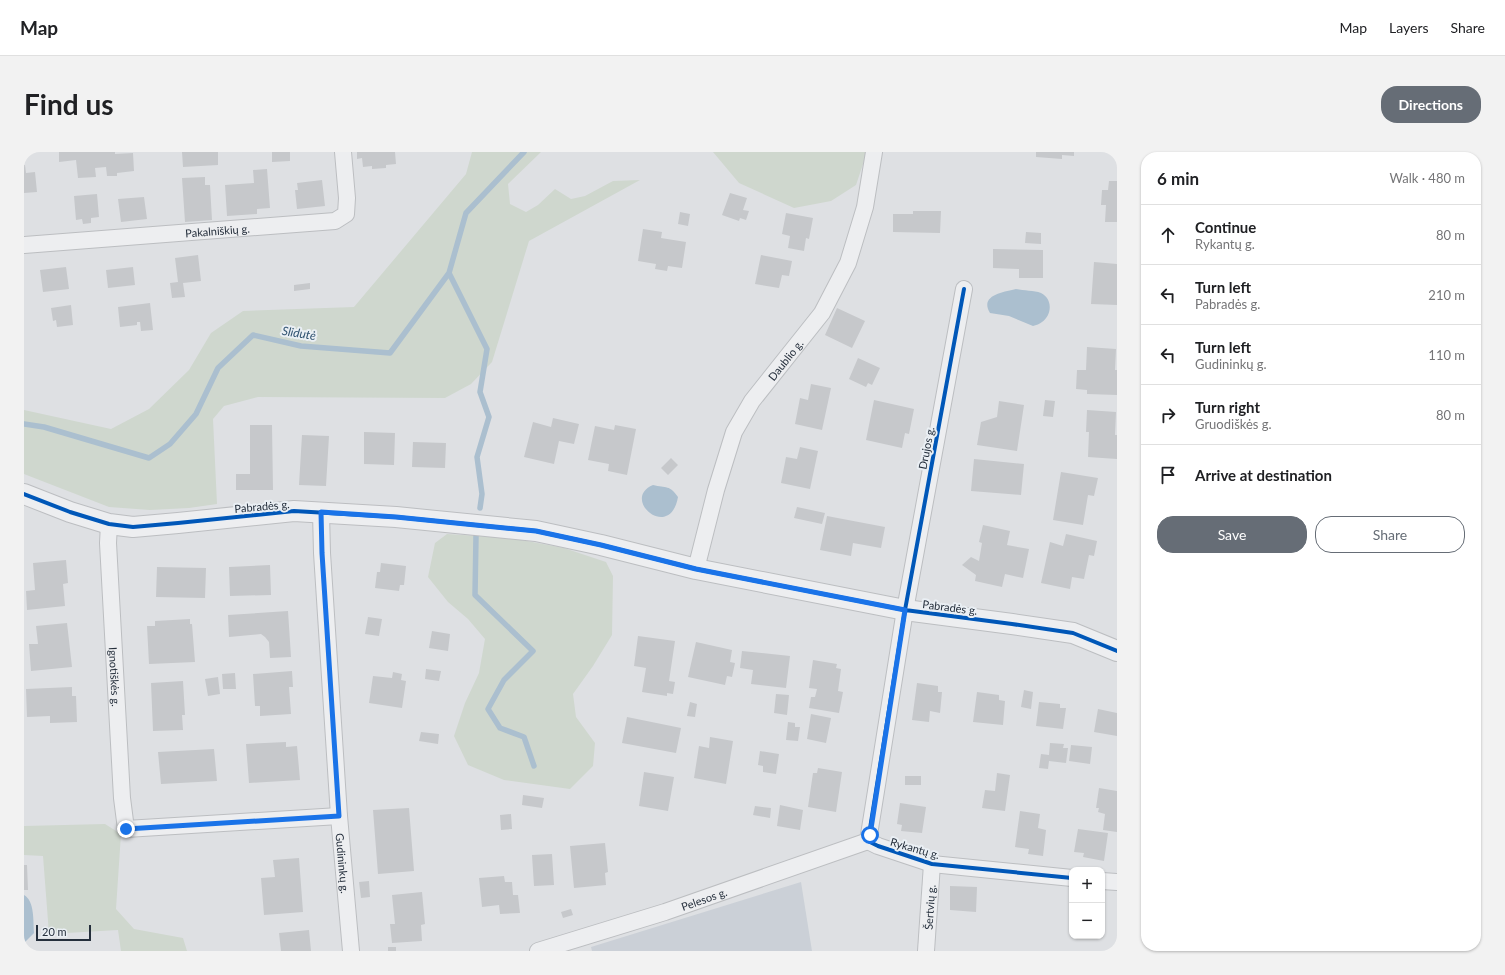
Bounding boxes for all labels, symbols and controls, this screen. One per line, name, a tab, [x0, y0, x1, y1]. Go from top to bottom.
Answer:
text: Map	[20, 16, 58, 39]
text: Map	[1339, 19, 1367, 36]
text: Layers	[1389, 19, 1429, 36]
text: Share	[1451, 19, 1485, 36]
button: Directions	[1381, 86, 1481, 123]
text: Find us	[24, 87, 114, 121]
text: 6 min	[1157, 168, 1199, 189]
text: Walk · 480 m	[1389, 170, 1465, 186]
text: Continue	[1195, 218, 1256, 236]
street label: Pakalniškių g.	[185, 221, 250, 239]
icon: ahead	[1157, 224, 1179, 246]
text: 80 m	[1436, 227, 1465, 243]
text: Rykantų g.	[1195, 236, 1255, 252]
text: Turn left	[1195, 278, 1251, 296]
icon: left	[1157, 284, 1179, 306]
text: 210 m	[1428, 287, 1465, 303]
text: Pabradės g.	[1195, 296, 1260, 312]
water label: Slidutė	[281, 323, 317, 343]
street label: Daublio g.	[765, 336, 805, 383]
text: Turn left	[1195, 338, 1251, 356]
icon: left	[1157, 344, 1179, 366]
text: 110 m	[1428, 347, 1465, 363]
text: Gudininkų g.	[1195, 356, 1267, 372]
text: Turn right	[1195, 398, 1260, 416]
icon: right	[1157, 404, 1179, 426]
text: 80 m	[1436, 407, 1465, 423]
text: Gruodiškės g.	[1195, 416, 1272, 432]
street label: Drujos g.	[916, 426, 936, 470]
icon: arrive	[1157, 464, 1179, 486]
text: Arrive at destination	[1195, 466, 1332, 484]
street label: Pabradės g.	[234, 497, 290, 515]
button: Save	[1157, 516, 1307, 553]
button: Share	[1315, 516, 1465, 553]
street label: Pabradės g.	[922, 597, 978, 617]
street label: Ignotiškės g.	[107, 647, 123, 707]
route end	[117, 820, 135, 838]
route start	[861, 826, 879, 844]
street label: Gudininkų g.	[334, 832, 352, 894]
street label: Rykantų g.	[889, 835, 941, 861]
map controls	[1069, 867, 1105, 939]
button: +	[1069, 867, 1105, 903]
street label: Pelesos g.	[679, 884, 728, 912]
street label: Šertvių g.	[921, 884, 937, 930]
button: −	[1069, 903, 1105, 939]
scale bar	[36, 923, 91, 942]
text: 20 m	[42, 925, 67, 938]

